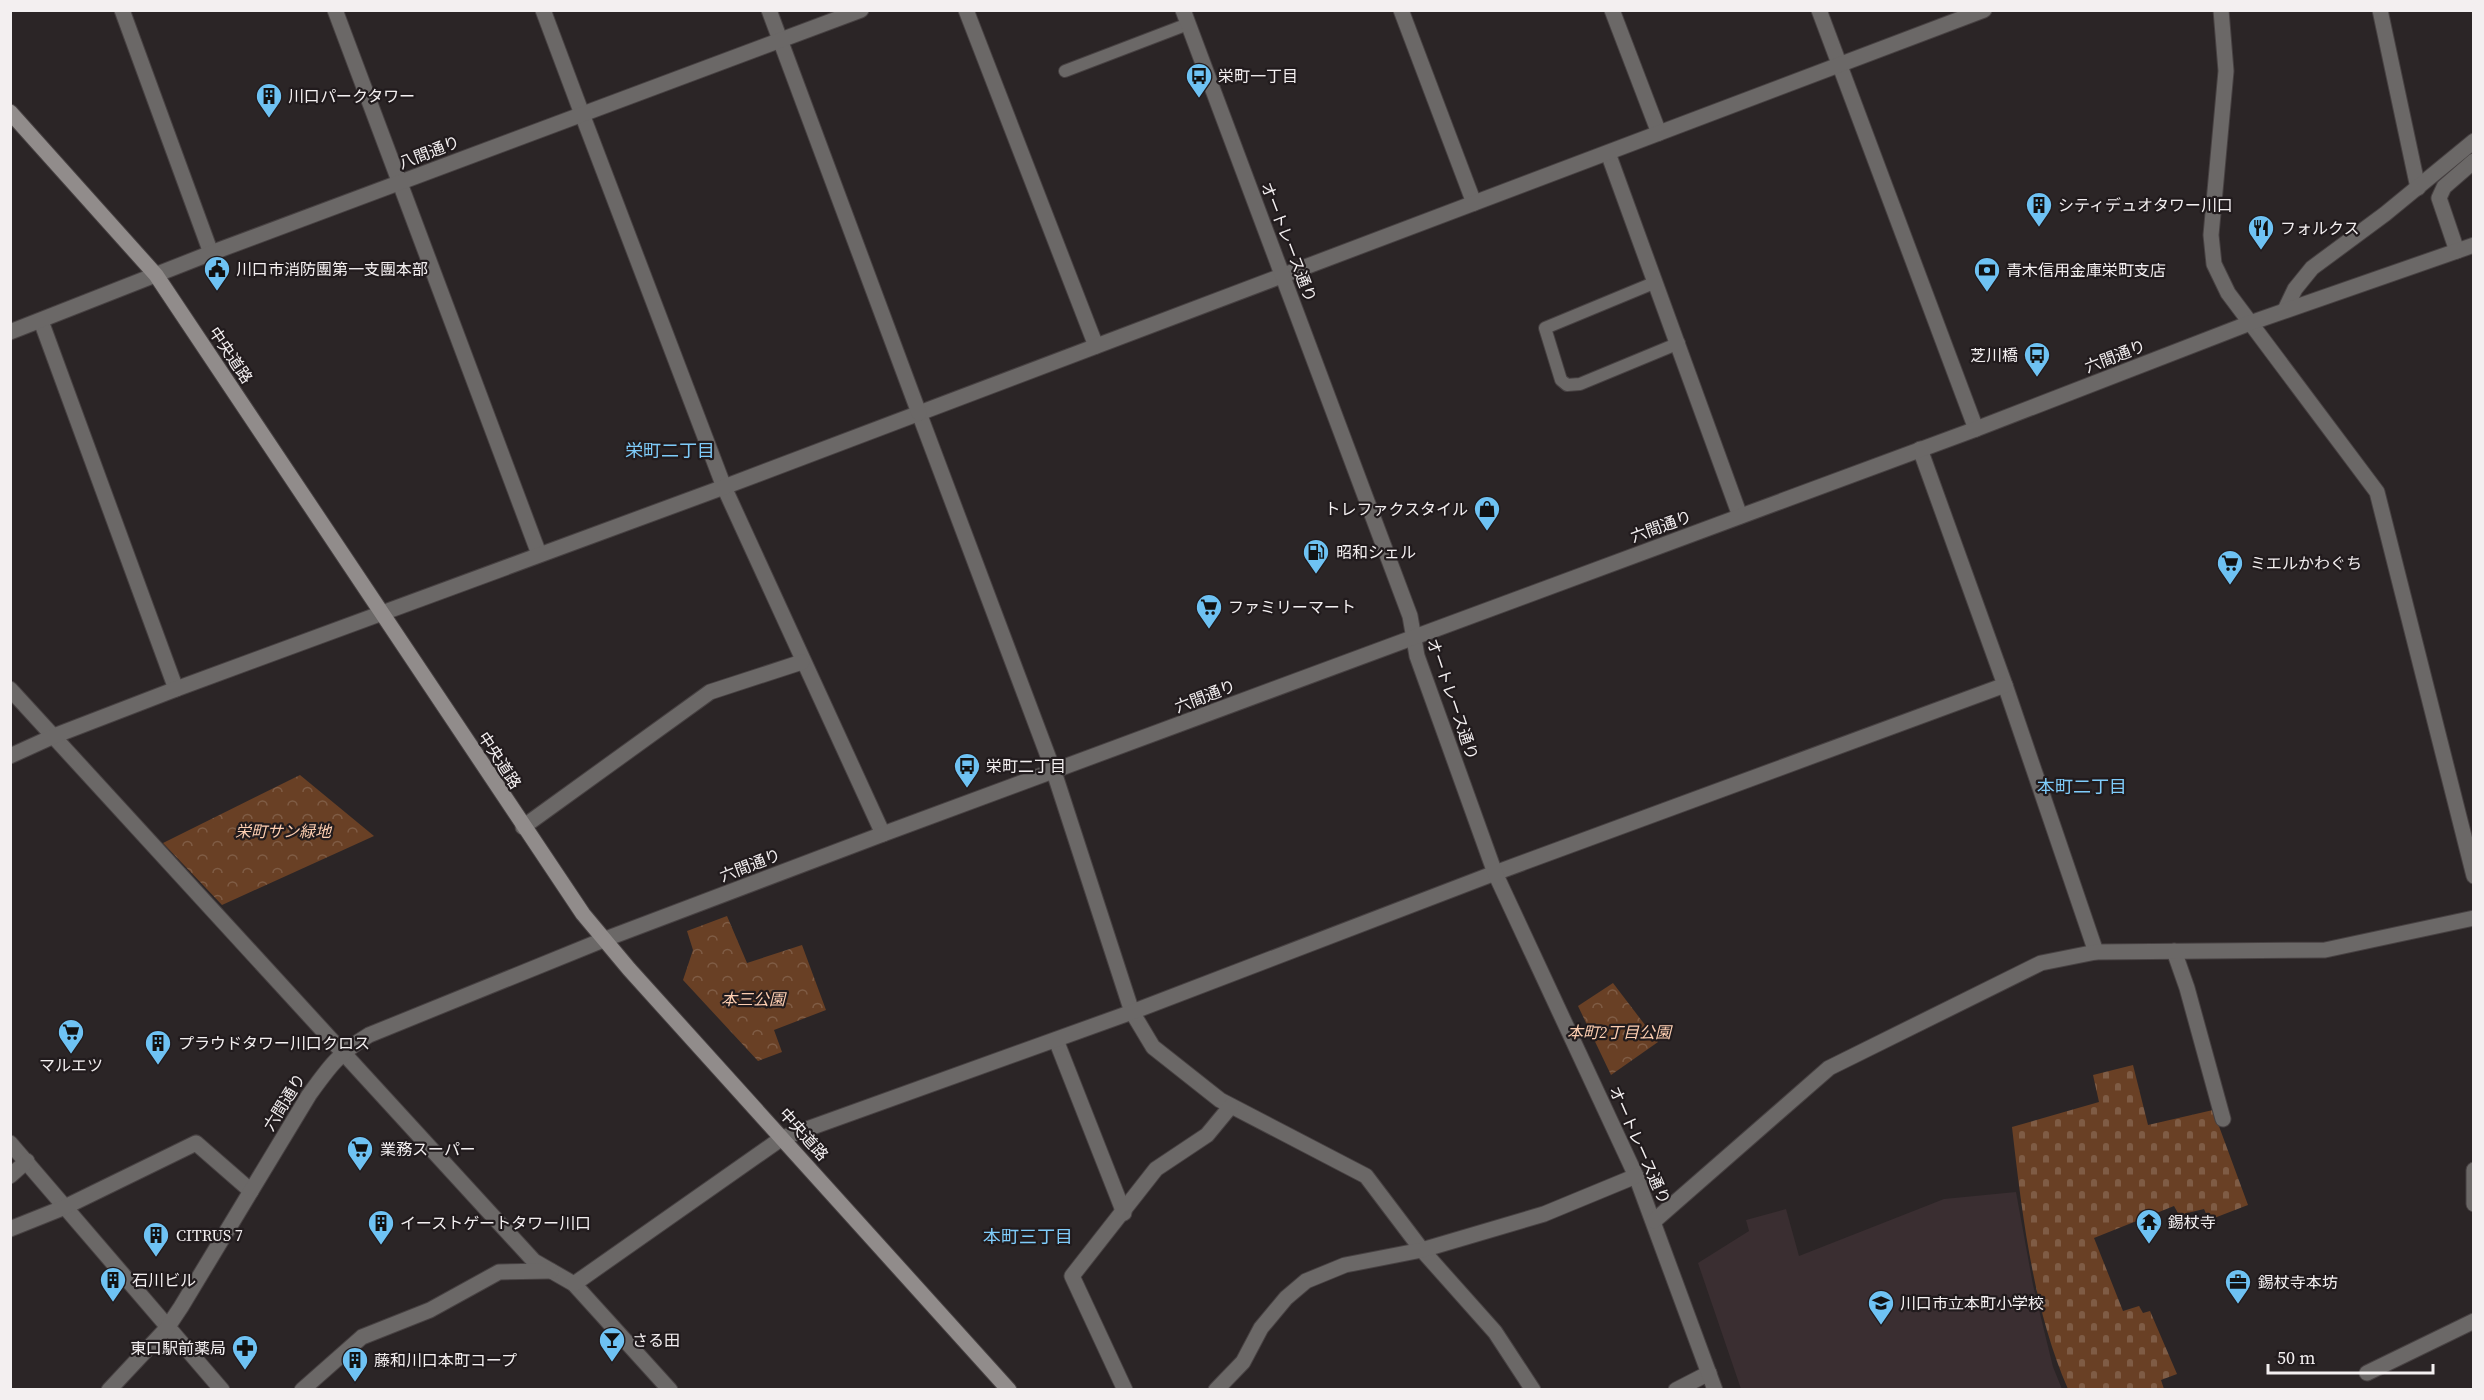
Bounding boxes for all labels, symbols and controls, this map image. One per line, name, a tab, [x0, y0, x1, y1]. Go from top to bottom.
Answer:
bus stop icon: 栄町一丁目	[1184, 61, 1214, 99]
place label: 栄町一丁目	[1218, 65, 1298, 87]
building icon: 川口パークタワー	[254, 81, 284, 119]
place label: 川口パークタワー	[288, 85, 415, 107]
street label: 八間通り	[395, 130, 463, 174]
street label: オートレース通り	[1256, 179, 1322, 305]
building icon: シティデュオタワー川口	[2024, 190, 2054, 228]
place label: シティデュオタワー川口	[2058, 194, 2233, 216]
restaurant icon: フォルクス	[2246, 213, 2276, 251]
place label: フォルクス	[2280, 217, 2360, 239]
public building icon: 川口市消防團第一支團本部	[202, 254, 232, 292]
bank icon: 青木信用金庫栄町支店	[1972, 255, 2002, 293]
place label: 川口市消防團第一支團本部	[236, 258, 428, 280]
place label: 青木信用金庫栄町支店	[2006, 259, 2166, 281]
street label: 中央道路	[204, 322, 258, 388]
street label: 六間通り	[2081, 334, 2149, 378]
bus stop icon: 芝川橋	[2022, 340, 2052, 378]
place label: 芝川橋	[1970, 344, 2018, 366]
district label: 栄町二丁目	[625, 438, 715, 463]
shop icon: トレファクスタイル	[1472, 494, 1502, 532]
place label: トレファクスタイル	[1324, 498, 1468, 520]
street label: 六間通り	[1627, 505, 1695, 547]
fuel station icon: 昭和シェル	[1301, 537, 1331, 575]
place label: 昭和シェル	[1336, 541, 1416, 563]
supermarket icon: ミエルかわぐち	[2215, 548, 2245, 586]
place label: ミエルかわぐち	[2250, 552, 2362, 574]
supermarket icon: ファミリーマート	[1194, 592, 1224, 630]
place label: ファミリーマート	[1228, 596, 1356, 618]
street label: オートレース通り	[1422, 635, 1484, 763]
street label: 六間通り	[1171, 674, 1239, 718]
street label: 中央道路	[473, 727, 527, 793]
bus stop icon: 栄町二丁目	[952, 751, 982, 789]
place label: 栄町二丁目	[986, 755, 1066, 777]
district label: 本町二丁目	[2037, 774, 2127, 799]
park label: 栄町サン緑地	[235, 820, 333, 842]
street label: 六間通り	[716, 843, 784, 887]
park label: 本三公園	[721, 988, 787, 1010]
supermarket icon: マルエツ	[56, 1017, 86, 1055]
park label: 本町2丁目公園	[1567, 1021, 1673, 1043]
building icon: プラウドタワー川口クロス	[143, 1028, 173, 1066]
place label: プラウドタワー川口クロス	[178, 1032, 370, 1054]
place label: マルエツ	[39, 1054, 103, 1076]
street label: 六間通り	[258, 1069, 310, 1135]
street label: オートレース通り	[1604, 1082, 1676, 1208]
street label: 中央道路	[774, 1103, 834, 1165]
supermarket icon: 業務スーパー	[345, 1134, 375, 1172]
place label: 業務スーパー	[380, 1138, 476, 1160]
temple icon: 錫杖寺	[2134, 1207, 2164, 1245]
building icon: イーストゲートタワー川口	[366, 1208, 396, 1246]
place label: 錫杖寺	[2168, 1211, 2216, 1233]
place label: イーストゲートタワー川口	[400, 1212, 591, 1234]
building icon: CITRUS 7	[141, 1220, 171, 1258]
place label: CITRUS 7	[176, 1224, 243, 1246]
district label: 本町三丁目	[983, 1224, 1073, 1249]
building icon: 石川ビル	[98, 1265, 128, 1303]
office icon: 錫杖寺本坊	[2223, 1267, 2253, 1305]
place label: 石川ビル	[132, 1269, 196, 1291]
place label: 錫杖寺本坊	[2258, 1271, 2338, 1293]
school or university icon: 川口市立本町小学校	[1866, 1288, 1896, 1326]
place label: 川口市立本町小学校	[1900, 1292, 2044, 1314]
bar icon: さる田	[597, 1325, 627, 1363]
place label: さる田	[632, 1329, 680, 1351]
pharmacy icon: 東口駅前薬局	[230, 1333, 260, 1371]
place label: 東口駅前薬局	[130, 1337, 226, 1359]
scale bar	[2268, 1337, 2433, 1375]
building icon: 藤和川口本町コープ	[340, 1345, 370, 1383]
text: 50 m	[2277, 1345, 2315, 1370]
place label: 藤和川口本町コープ	[374, 1349, 517, 1371]

